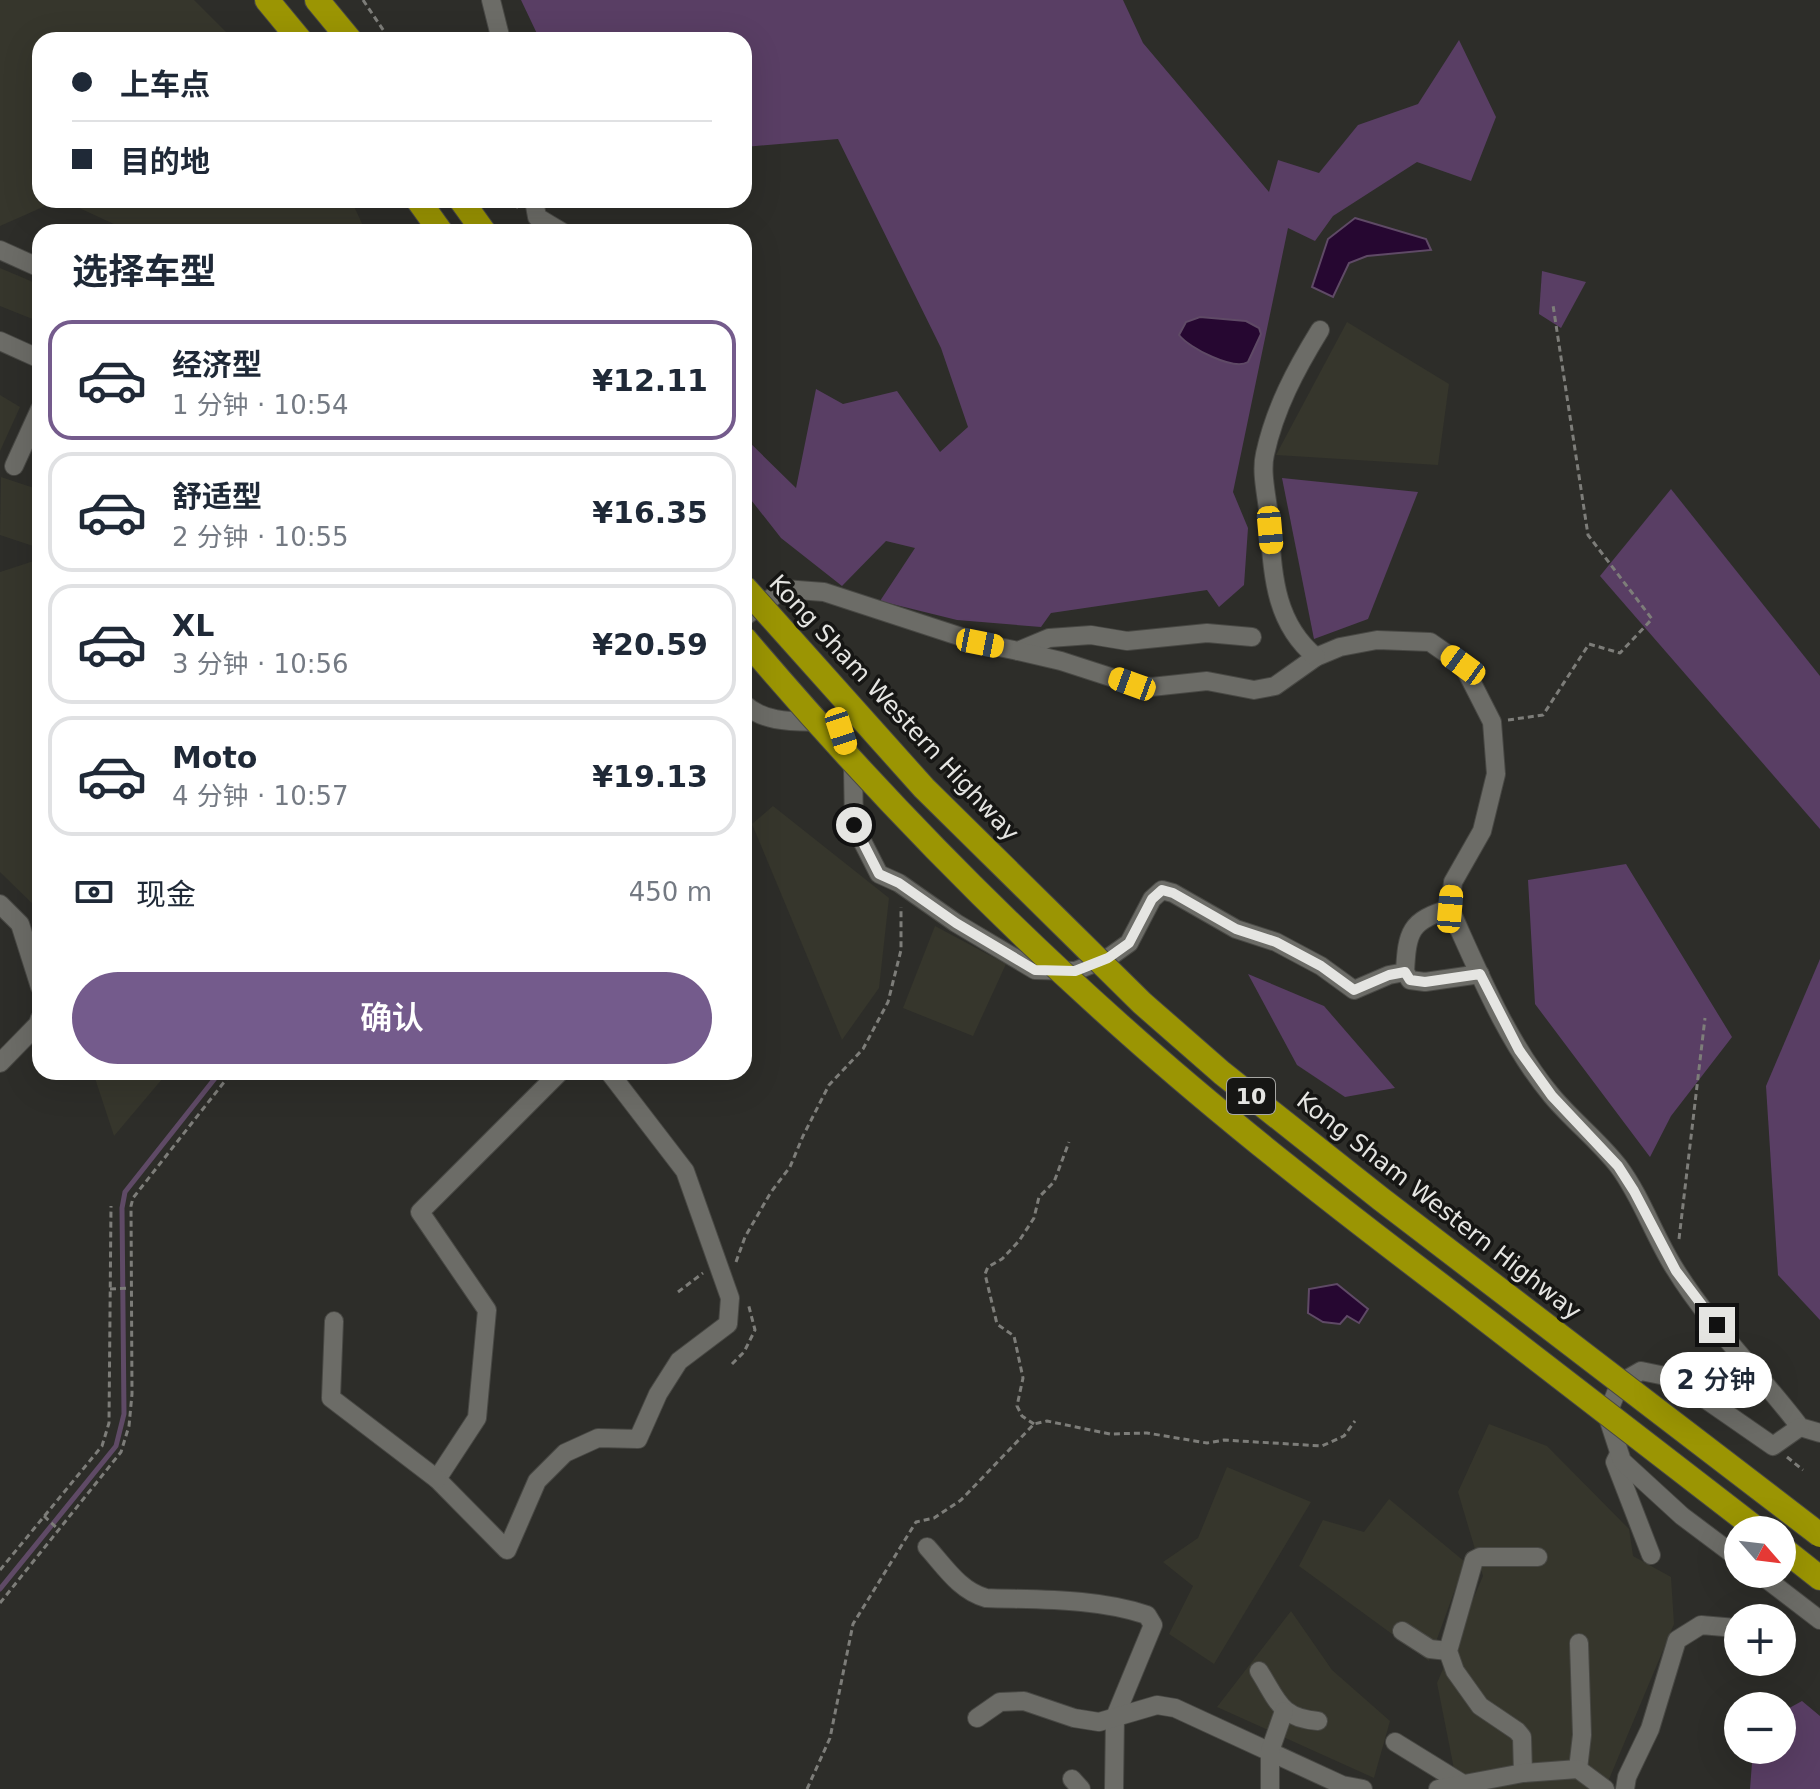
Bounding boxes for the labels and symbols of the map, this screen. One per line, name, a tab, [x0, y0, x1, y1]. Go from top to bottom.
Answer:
car	[1256, 505, 1284, 555]
street label: Kong Sham Western Highway	[763, 569, 1025, 847]
car	[954, 627, 1006, 659]
car	[1437, 641, 1489, 689]
car	[1105, 665, 1159, 703]
car	[822, 704, 860, 758]
route start	[836, 807, 872, 843]
car	[1436, 884, 1464, 934]
road number: 10	[1227, 1078, 1275, 1114]
street label: Kong Sham Western Highway	[1291, 1086, 1587, 1326]
route end	[1699, 1307, 1735, 1343]
callout: 2 分钟	[1661, 1353, 1773, 1409]
north arrow	[1724, 1516, 1796, 1588]

